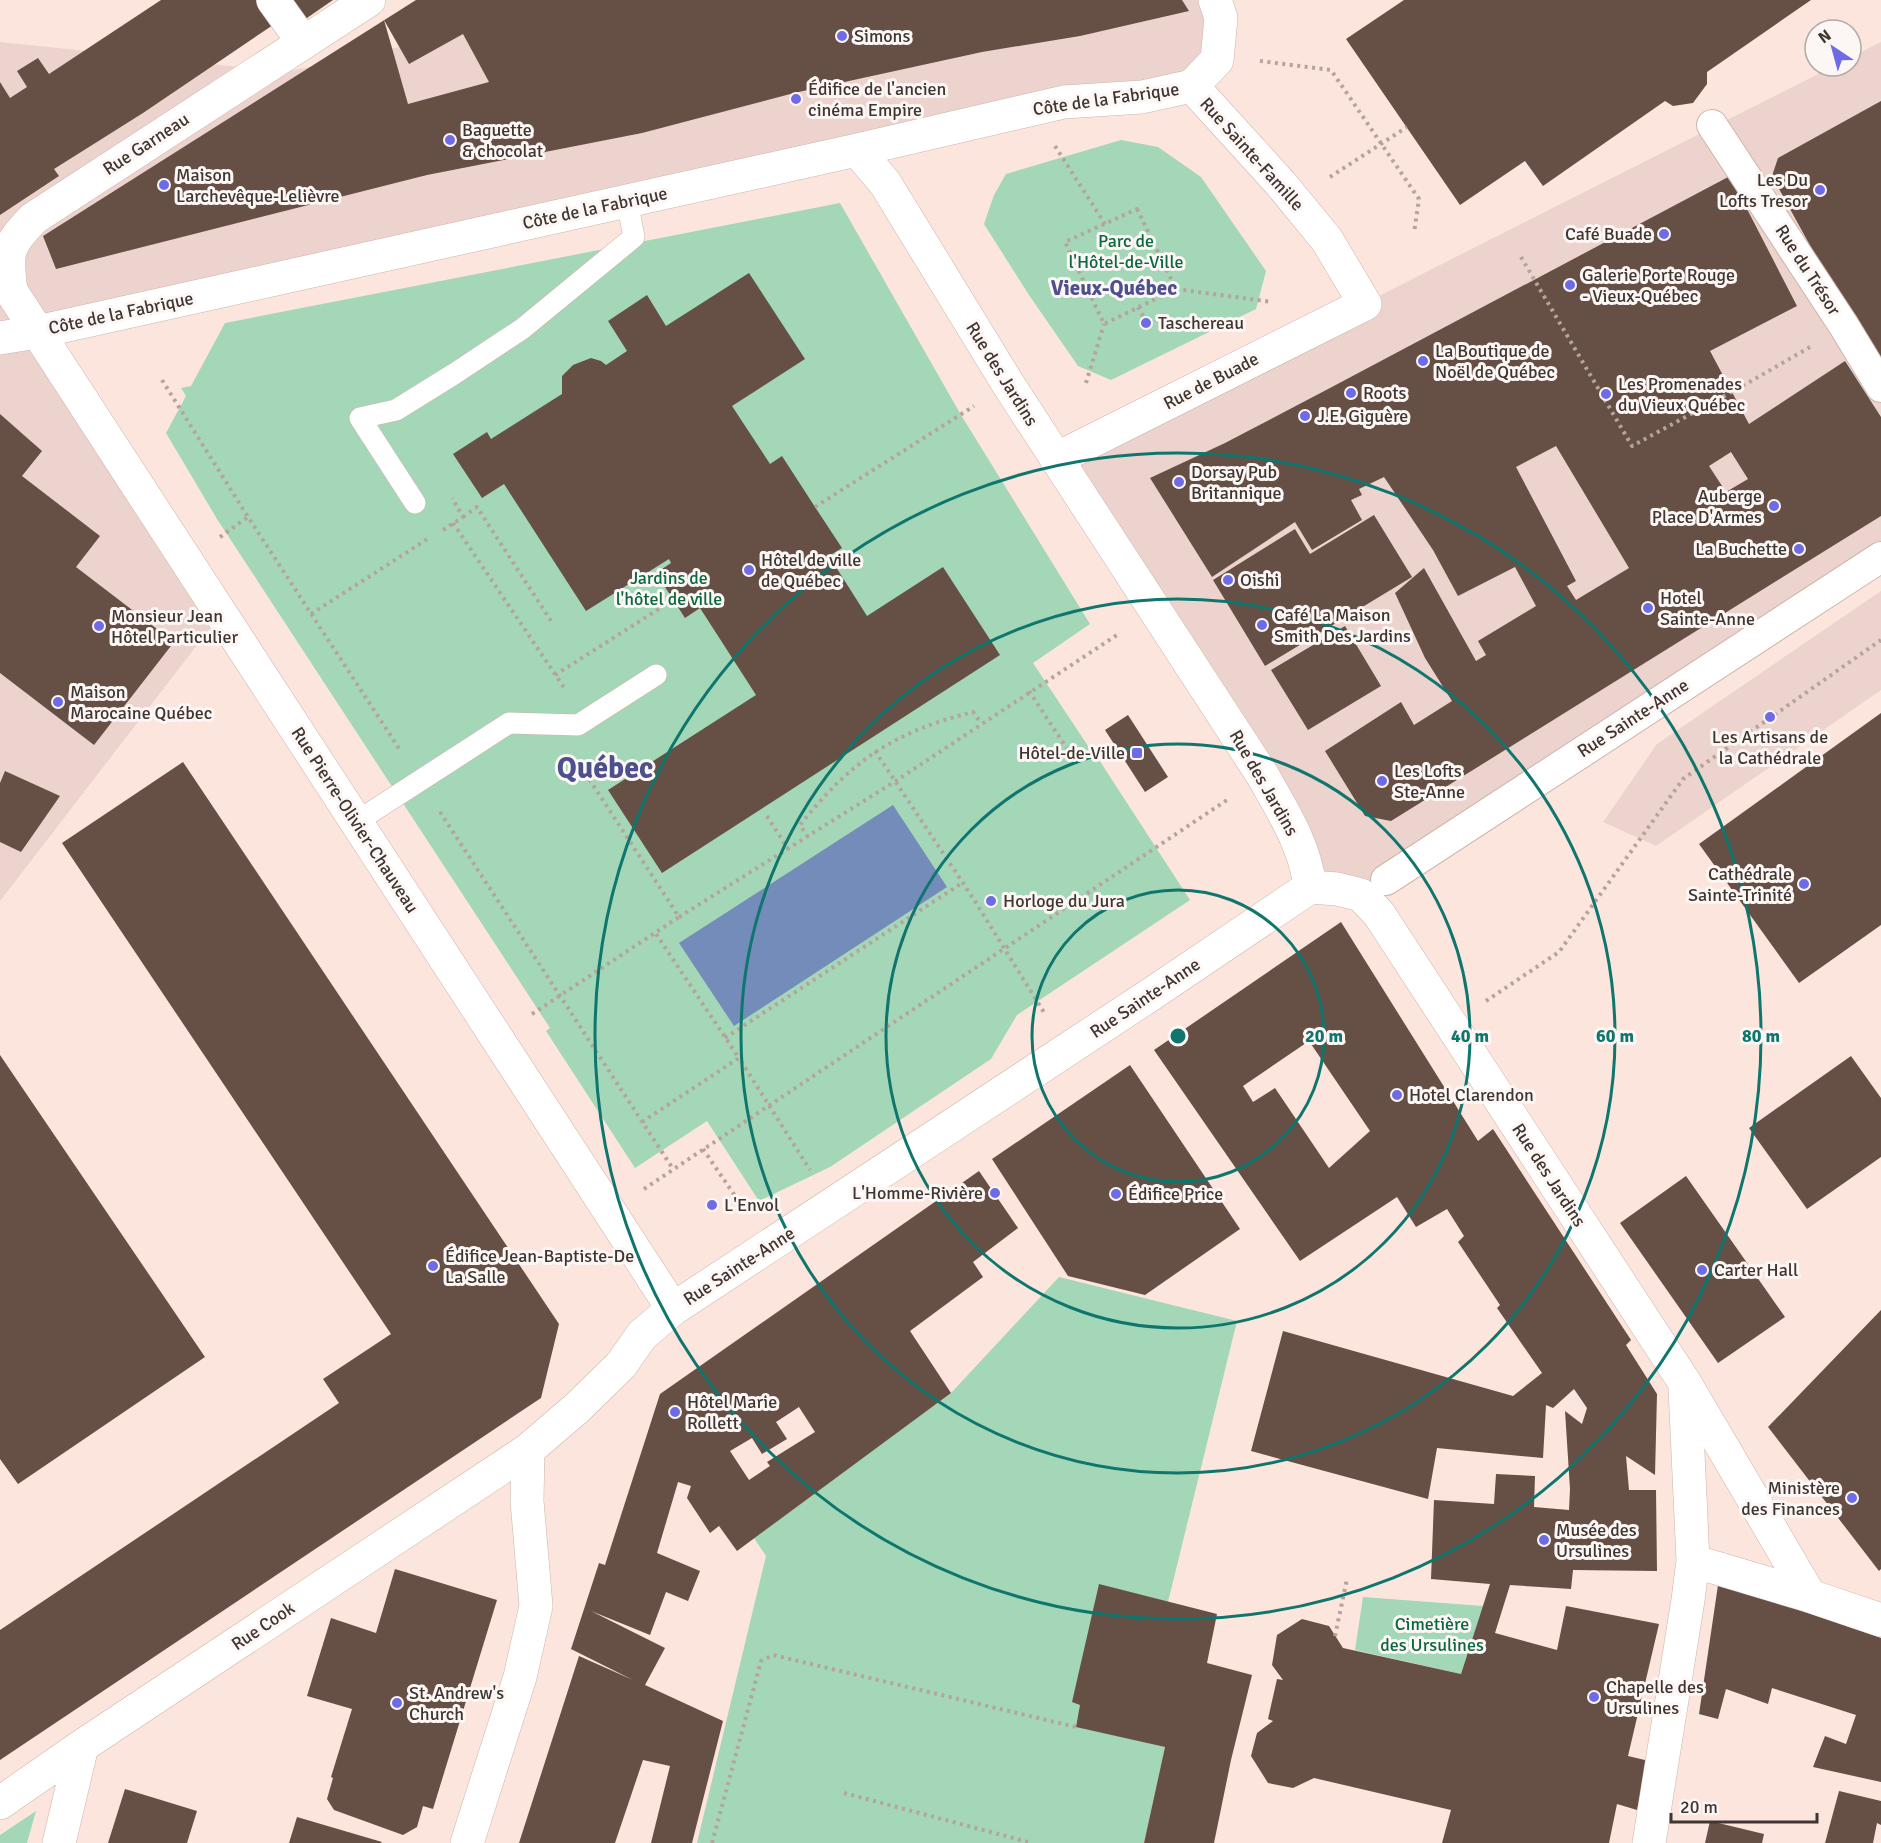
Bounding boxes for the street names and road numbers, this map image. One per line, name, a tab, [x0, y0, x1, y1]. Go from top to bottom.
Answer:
street label: Côte de la Fabrique	[1031, 78, 1181, 120]
street label: Rue Sainte-Famille	[1195, 93, 1309, 215]
street label: Rue Garneau	[99, 108, 193, 180]
street label: Côte de la Fabrique	[521, 182, 669, 234]
street label: Rue du Trésor	[1771, 221, 1846, 320]
street label: Côte de la Fabrique	[47, 287, 195, 339]
street label: Rue des Jardins	[961, 318, 1043, 430]
street label: Rue de Buade	[1160, 348, 1262, 414]
street label: Rue Sainte-Anne	[1573, 674, 1693, 762]
street label: Rue Pierre-Olivier-Chauveau	[287, 723, 423, 917]
street label: Rue des Jardins	[1225, 726, 1303, 840]
street label: Rue Sainte-Anne	[1086, 953, 1204, 1043]
street label: Rue des Jardins	[1507, 1119, 1591, 1231]
street label: Rue Sainte-Anne	[679, 1222, 799, 1310]
street label: Rue Cook	[227, 1597, 299, 1655]

